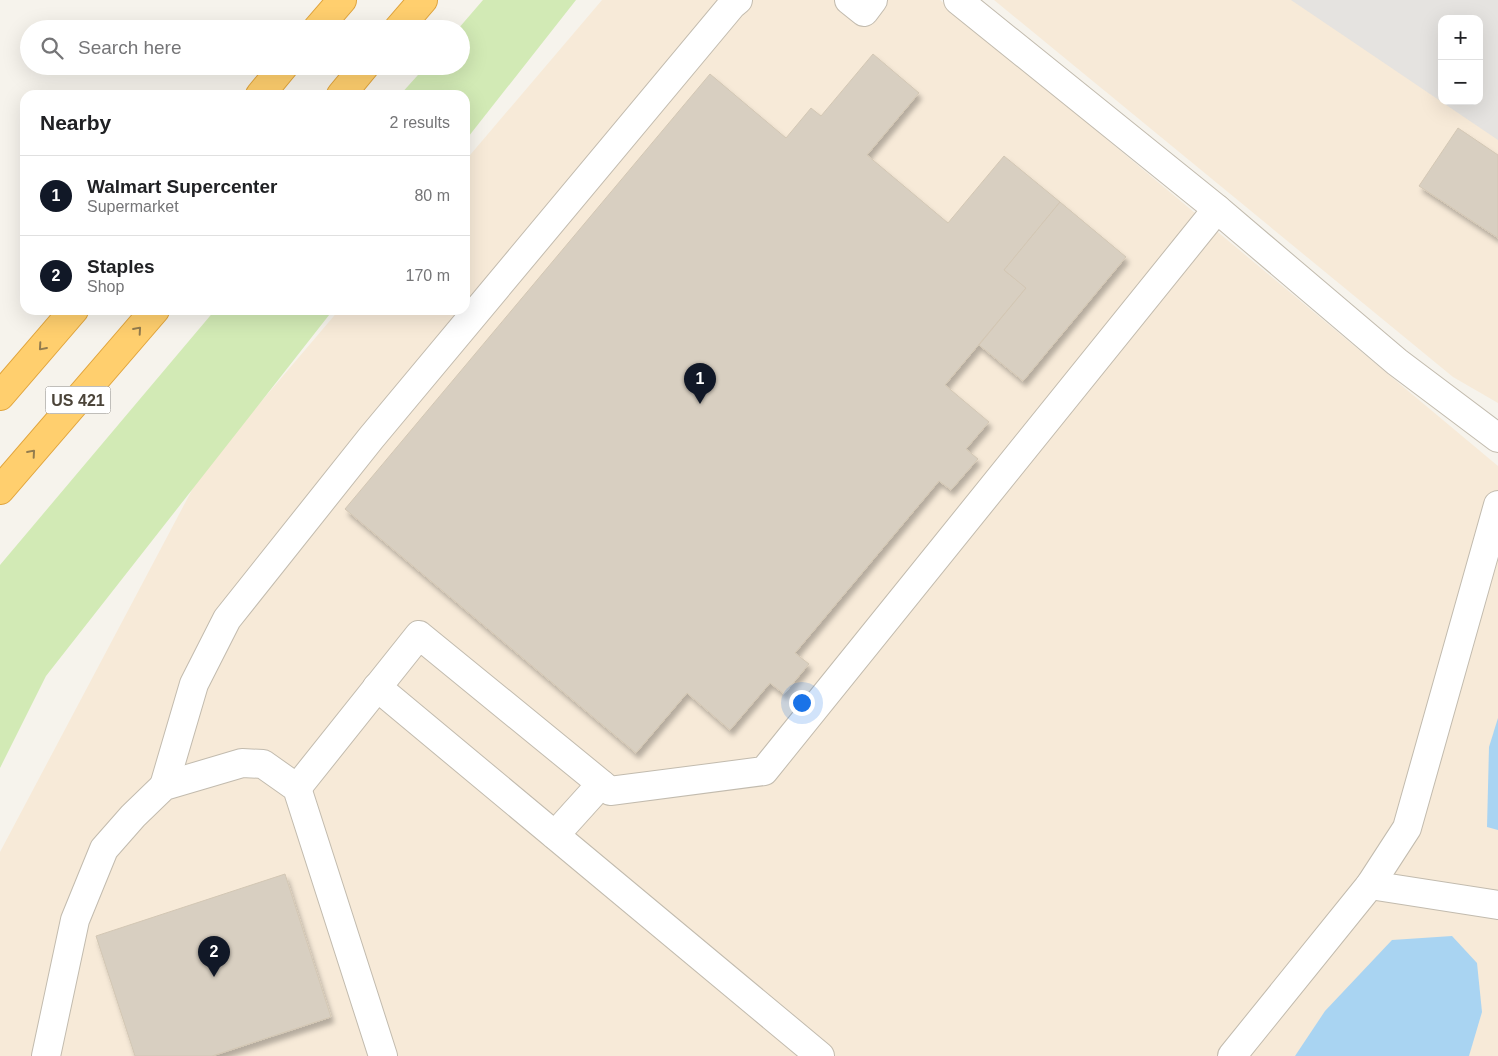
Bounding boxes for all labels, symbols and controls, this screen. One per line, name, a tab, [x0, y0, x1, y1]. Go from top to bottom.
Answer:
map controls	[1438, 15, 1483, 105]
button: +	[1438, 15, 1483, 60]
search box	[20, 20, 470, 75]
icon: search	[38, 34, 66, 62]
text: Search here	[78, 37, 182, 58]
button: −	[1438, 60, 1483, 105]
text: Nearby	[40, 111, 111, 134]
text: 2 results	[390, 114, 450, 131]
text: Walmart Supercenter	[87, 176, 277, 197]
text: 1	[52, 187, 60, 204]
text: 80 m	[414, 187, 450, 204]
text: Supermarket	[87, 198, 179, 215]
text: Staples	[87, 256, 155, 277]
text: 2	[52, 267, 60, 284]
text: 170 m	[406, 267, 450, 284]
text: Shop	[87, 278, 124, 295]
one-way arrow	[132, 326, 141, 335]
one-way arrow	[39, 341, 48, 350]
pin: 1	[684, 363, 716, 404]
road number: US 421	[46, 386, 110, 414]
one-way arrow	[26, 450, 35, 459]
your location	[789, 690, 815, 716]
pin: 2	[198, 936, 230, 977]

